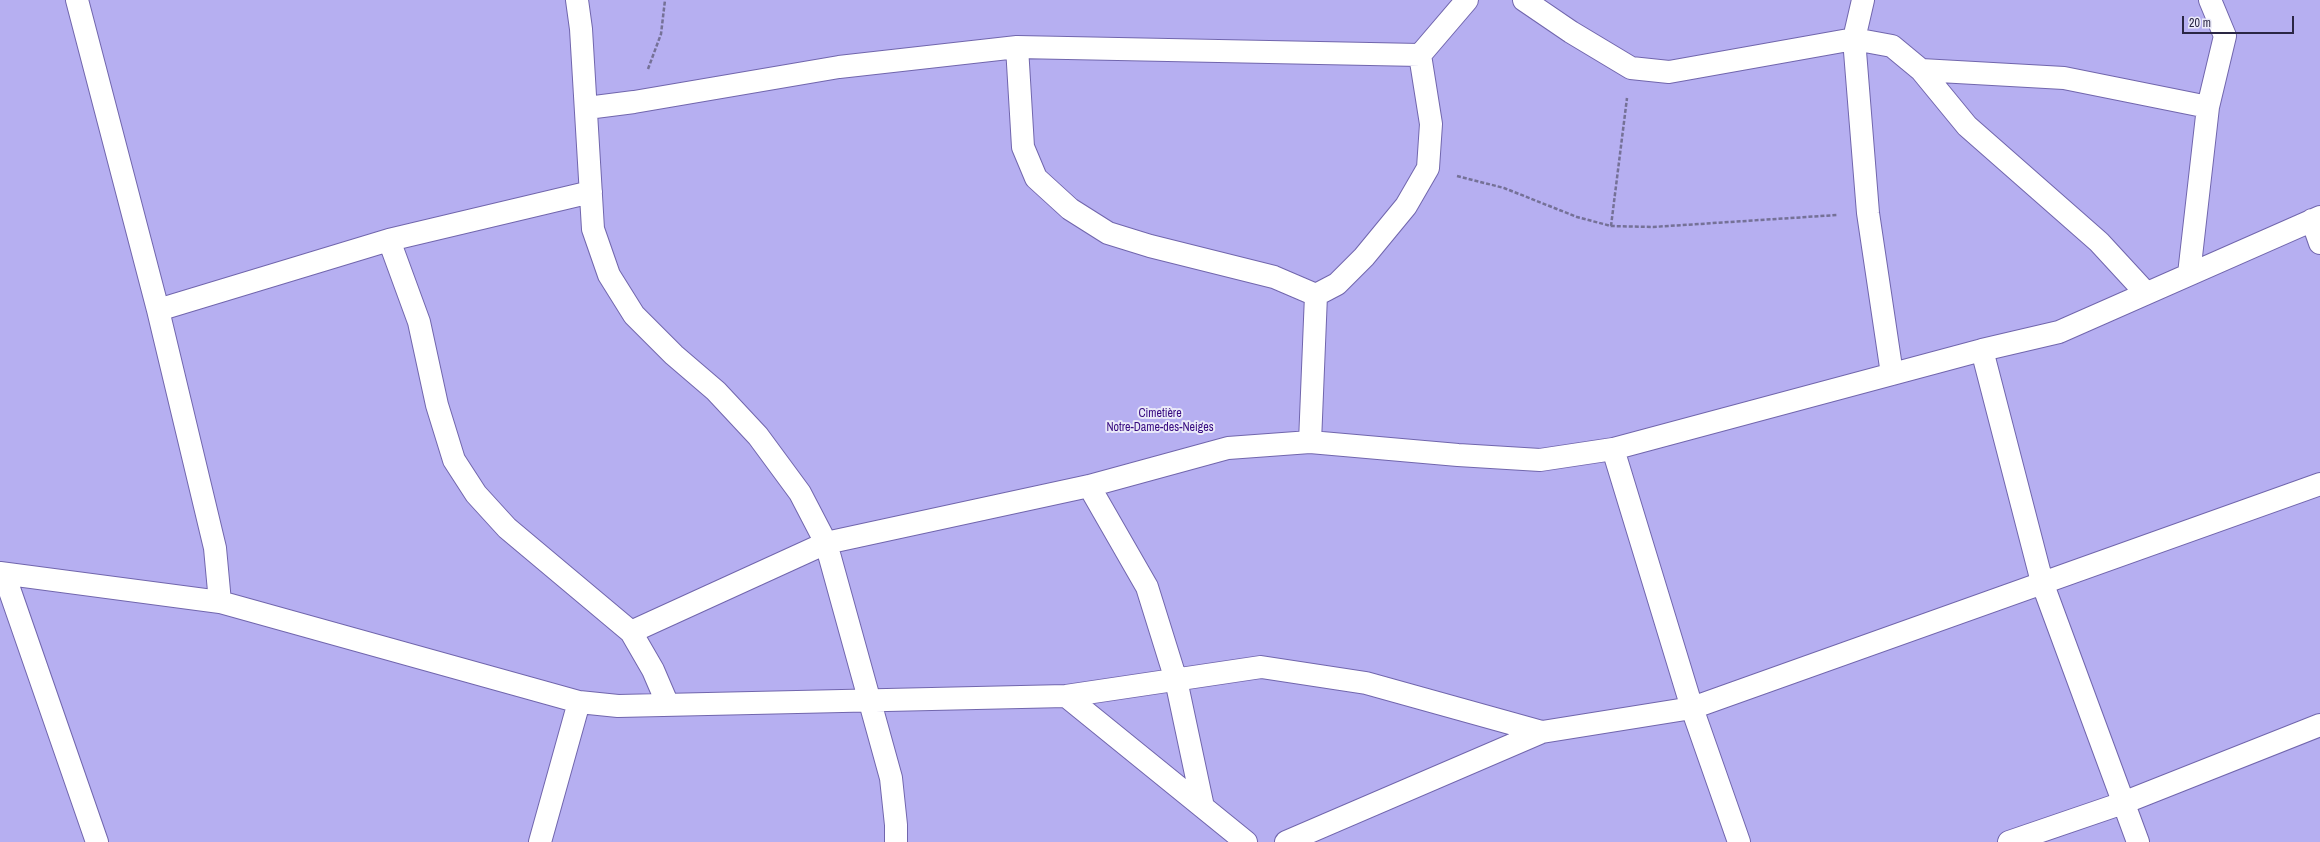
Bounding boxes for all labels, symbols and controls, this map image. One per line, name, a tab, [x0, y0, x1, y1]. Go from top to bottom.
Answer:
scale bar	[2184, 8, 2296, 34]
text: 20 m	[2189, 15, 2211, 31]
park label: Cimetière Notre-Dame-des-Neiges	[1106, 407, 1214, 435]

